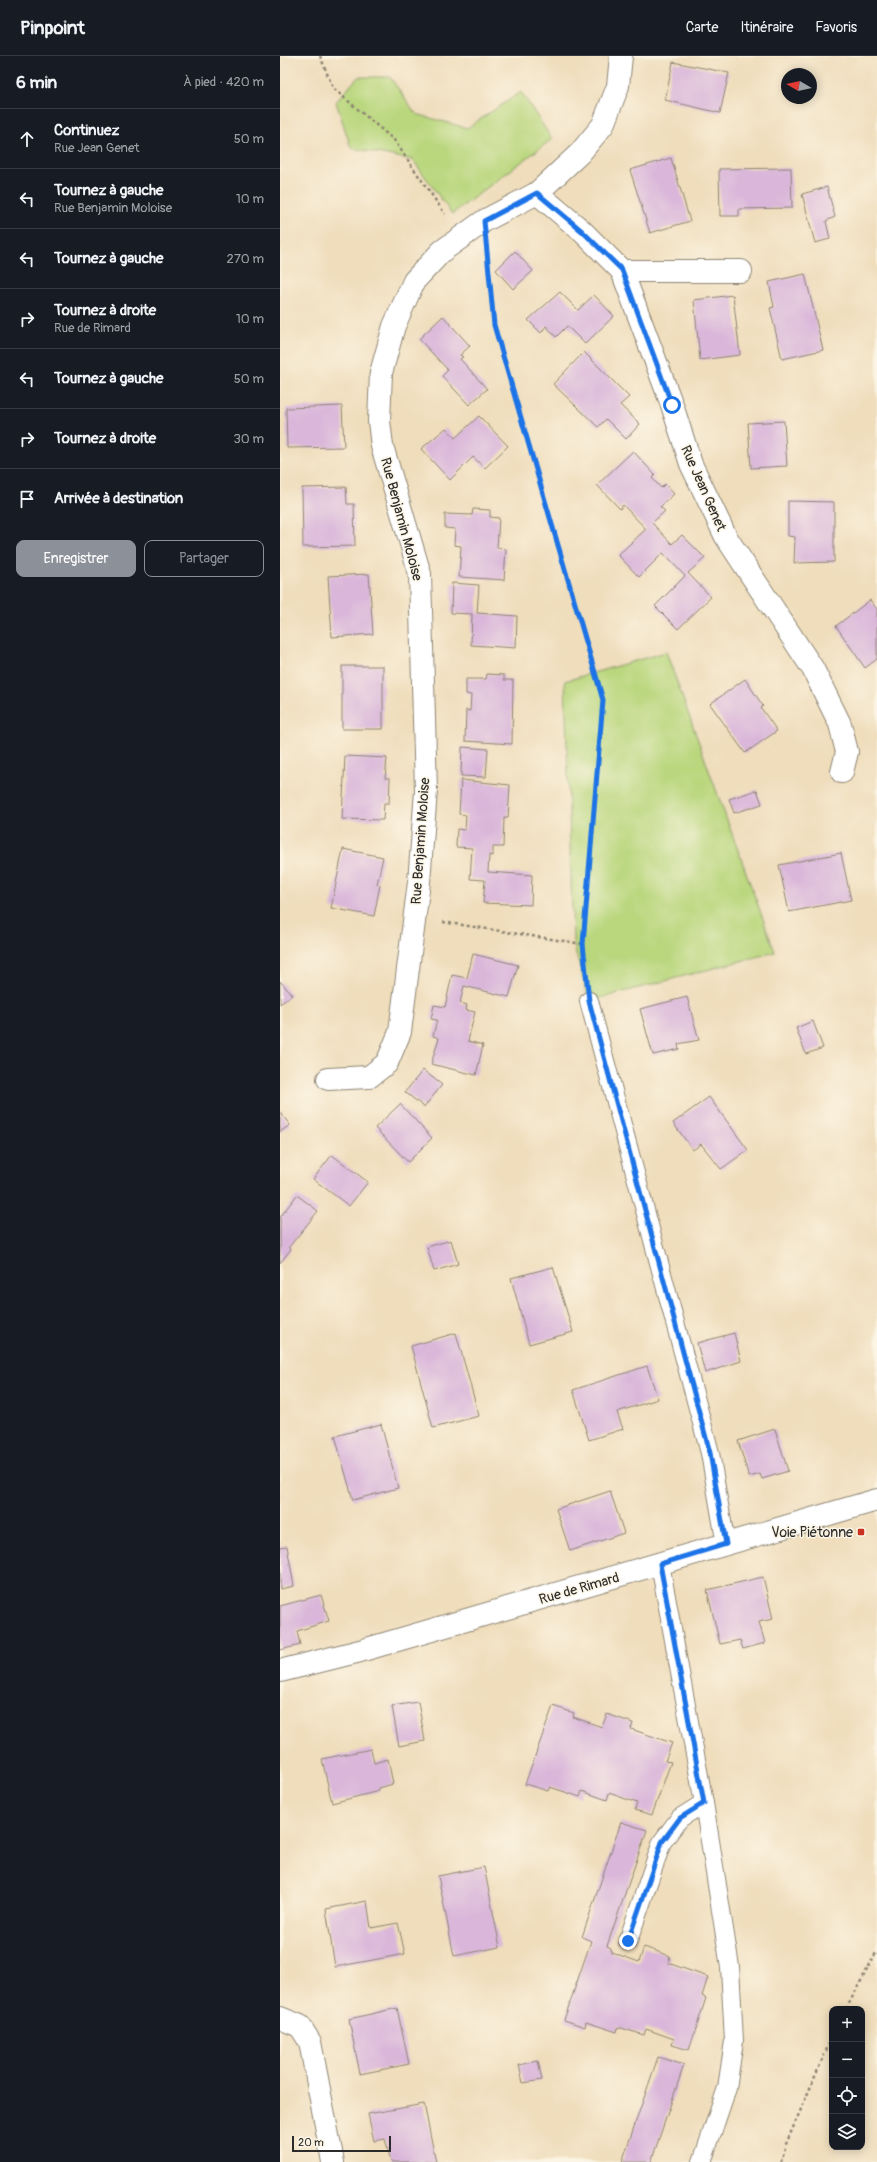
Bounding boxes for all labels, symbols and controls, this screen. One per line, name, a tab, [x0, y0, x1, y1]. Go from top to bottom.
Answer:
text: Pinpoint	[20, 16, 85, 40]
text: Carte	[686, 19, 718, 36]
text: Itinéraire	[740, 19, 793, 36]
text: Favoris	[815, 19, 857, 36]
north arrow	[781, 68, 817, 104]
text: 6 min	[16, 72, 57, 93]
text: À pied · 420 m	[183, 74, 264, 90]
text: Continuez	[54, 121, 119, 140]
icon: ahead	[16, 128, 38, 150]
text: 50 m	[234, 131, 264, 147]
text: Rue Jean Genet	[54, 140, 140, 156]
text: Tournez à gauche	[54, 181, 164, 200]
icon: left	[16, 188, 38, 210]
text: 10 m	[236, 191, 264, 207]
text: Rue Benjamin Moloise	[54, 200, 172, 216]
icon: left	[16, 248, 38, 270]
text: Tournez à gauche	[54, 249, 164, 268]
text: 270 m	[227, 251, 264, 267]
text: Tournez à droite	[54, 301, 156, 320]
icon: right	[16, 308, 38, 330]
text: 10 m	[236, 311, 264, 327]
text: Rue de Rimard	[54, 320, 131, 336]
icon: left	[16, 368, 38, 390]
text: Tournez à gauche	[54, 369, 164, 388]
text: 50 m	[234, 371, 264, 387]
route start	[663, 396, 681, 414]
icon: right	[16, 428, 38, 450]
text: Tournez à droite	[54, 429, 156, 448]
text: 30 m	[234, 431, 264, 447]
street label: Rue Jean Genet	[677, 443, 730, 534]
street label: Rue Benjamin Moloise	[377, 456, 426, 583]
icon: arrive	[16, 488, 38, 510]
text: Arrivée à destination	[54, 489, 183, 508]
button: Enregistrer	[16, 540, 136, 577]
button: Partager	[144, 540, 264, 577]
street label: Rue Benjamin Moloise	[408, 777, 433, 905]
place label: Voie Piétonne	[771, 1524, 853, 1541]
marker: Voie Piétonne	[856, 1527, 866, 1537]
street label: Rue de Rimard	[537, 1569, 621, 1608]
route end	[619, 1932, 637, 1950]
map controls	[829, 2006, 865, 2150]
button: +	[829, 2006, 865, 2042]
button: −	[829, 2042, 865, 2078]
button: locate	[829, 2078, 865, 2114]
button: layers	[829, 2114, 865, 2150]
scale bar	[292, 2134, 391, 2153]
text: 20 m	[298, 2136, 324, 2149]

